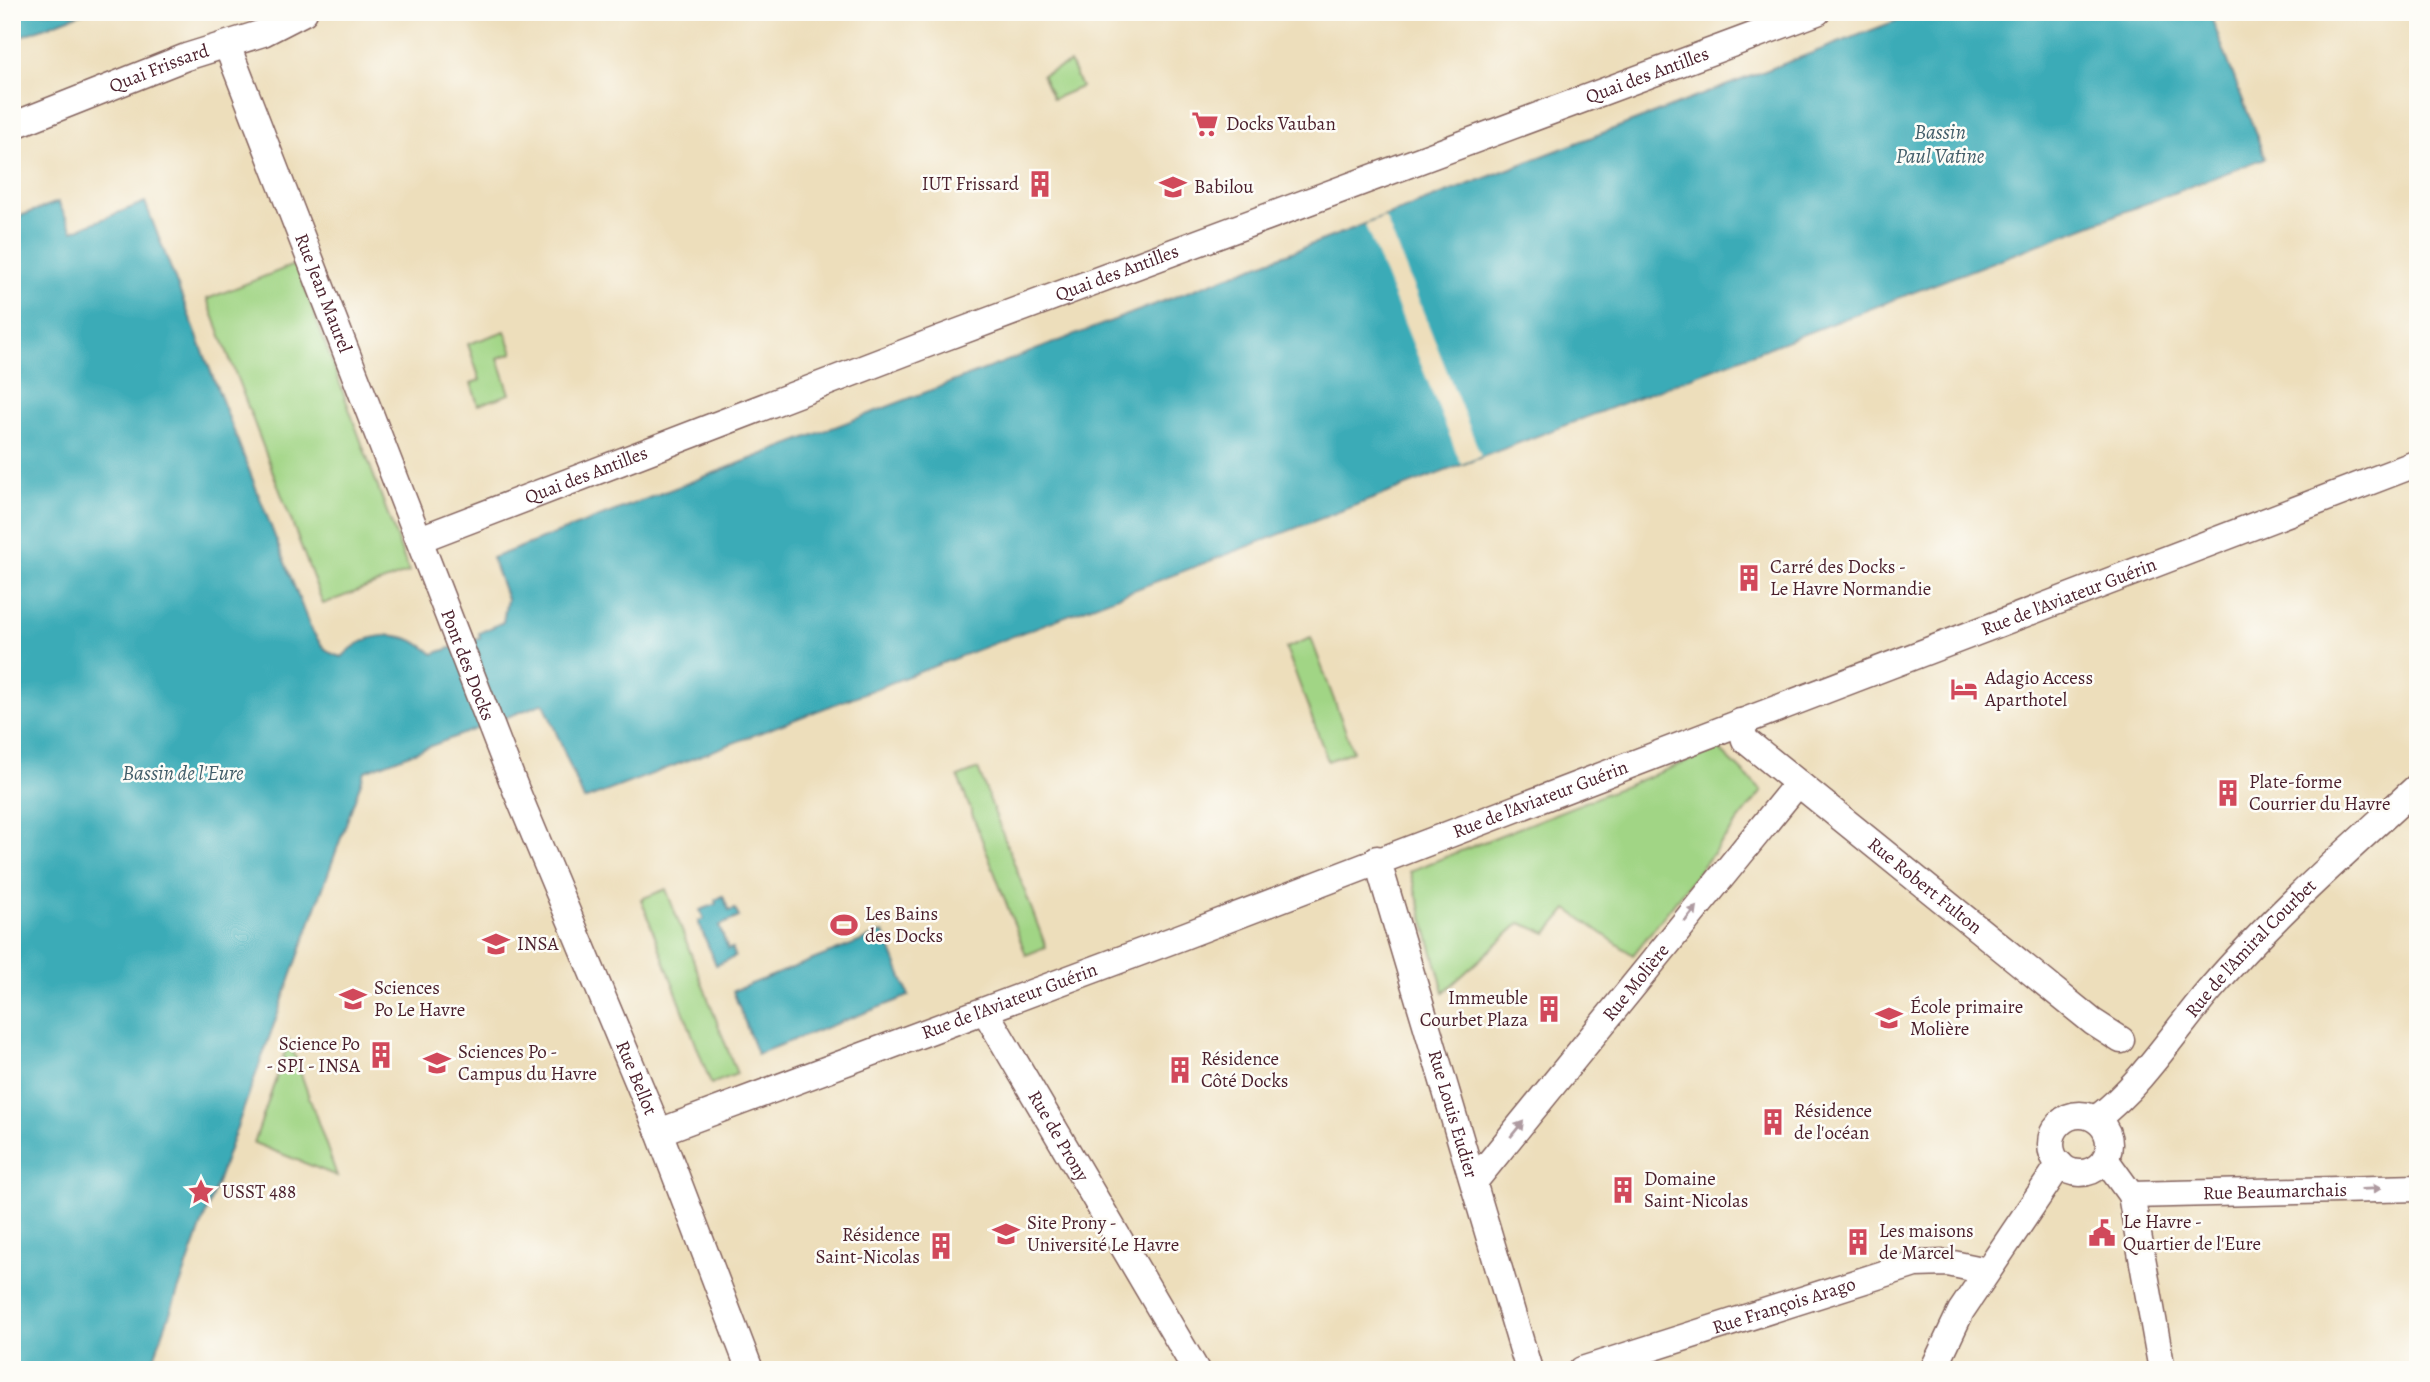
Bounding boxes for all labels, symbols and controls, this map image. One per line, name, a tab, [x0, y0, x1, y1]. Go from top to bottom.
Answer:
street label: Quai Frissard	[105, 37, 213, 99]
street label: Quai des Antilles	[1582, 40, 1713, 110]
supermarket icon: Docks Vauban	[1190, 109, 1220, 139]
place label: Docks Vauban	[1226, 111, 1336, 137]
water label: Bassin Paul Vatine	[1896, 118, 1985, 170]
building icon: IUT Frissard	[1025, 169, 1055, 199]
place label: IUT Frissard	[922, 171, 1020, 197]
school or university icon: Babilou	[1158, 172, 1188, 202]
place label: Babilou	[1194, 174, 1254, 200]
street label: Rue Jean Maurel	[288, 230, 358, 357]
street label: Quai des Antilles	[1052, 238, 1182, 308]
street label: Quai des Antilles	[521, 440, 651, 511]
street label: Rue de l'Aviateur Guérin	[1977, 551, 2160, 642]
place label: Carré des Docks - Le Havre Normandie	[1770, 554, 1931, 602]
building icon: Carré des Docks - Le Havre Normandie	[1734, 563, 1764, 593]
street label: Pont des Docks	[434, 605, 501, 725]
place label: Adagio Access Aparthotel	[1984, 665, 2093, 713]
hotel icon: Adagio Access Aparthotel	[1949, 674, 1979, 704]
street label: Rue de l'Aviateur Guérin	[1449, 754, 1632, 845]
water label: Bassin de l'Eure	[122, 759, 244, 787]
place label: Plate-forme Courrier du Havre	[2249, 769, 2390, 817]
building icon: Plate-forme Courrier du Havre	[2213, 778, 2243, 808]
street label: Rue Robert Fulton	[1862, 831, 1987, 940]
street label: Rue de l'Amiral Courbet	[2179, 873, 2322, 1023]
place label: Les Bains des Docks	[865, 901, 943, 949]
one-way arrow	[1683, 905, 1698, 922]
sports icon: Les Bains des Docks	[829, 910, 859, 940]
school or university icon: INSA	[481, 929, 511, 959]
place label: INSA	[517, 931, 560, 957]
street label: Rue Molière	[1597, 938, 1675, 1027]
street label: Rue de l'Aviateur Guérin	[918, 956, 1101, 1046]
place label: Sciences Po Le Havre	[374, 975, 465, 1023]
school or university icon: Sciences Po Le Havre	[338, 984, 368, 1014]
place label: Immeuble Courbet Plaza	[1420, 985, 1528, 1033]
building icon: Immeuble Courbet Plaza	[1534, 994, 1564, 1024]
place label: École primaire Molière	[1910, 994, 2023, 1042]
school or university icon: École primaire Molière	[1874, 1003, 1904, 1033]
place label: Science Po - SPI - INSA	[266, 1031, 361, 1079]
street label: Rue Bellot	[609, 1037, 663, 1119]
place label: Sciences Po - Campus du Havre	[458, 1039, 597, 1087]
building icon: Science Po - SPI - INSA	[366, 1040, 396, 1070]
place label: Résidence Côté Docks	[1201, 1046, 1288, 1094]
street label: Rue Louis Eudier	[1422, 1047, 1484, 1181]
school or university icon: Sciences Po - Campus du Havre	[422, 1048, 452, 1078]
building icon: Résidence Côté Docks	[1165, 1055, 1195, 1085]
street label: Rue de Prony	[1022, 1086, 1096, 1187]
place label: Résidence de l'océan	[1794, 1098, 1872, 1146]
building icon: Résidence de l'océan	[1758, 1107, 1788, 1137]
one-way arrow	[1509, 1120, 1524, 1138]
place label: Domaine Saint-Nicolas	[1644, 1166, 1748, 1214]
building icon: Domaine Saint-Nicolas	[1608, 1175, 1638, 1205]
place icon: USST 488	[186, 1177, 216, 1207]
street label: Rue Beaumarchais	[2203, 1177, 2347, 1206]
place label: USST 488	[222, 1179, 296, 1205]
one-way arrow	[2360, 1183, 2382, 1195]
place label: Le Havre - Quartier de l'Eure	[2123, 1209, 2261, 1257]
place label: Site Prony - Université Le Havre	[1027, 1210, 1179, 1258]
place label: Les maisons de Marcel	[1879, 1218, 1974, 1266]
public building icon: Le Havre - Quartier de l'Eure	[2087, 1218, 2117, 1248]
school or university icon: Site Prony - Université Le Havre	[991, 1219, 1021, 1249]
place label: Résidence Saint-Nicolas	[816, 1222, 920, 1270]
building icon: Les maisons de Marcel	[1843, 1227, 1873, 1257]
building icon: Résidence Saint-Nicolas	[926, 1231, 956, 1261]
street label: Rue François Arago	[1709, 1271, 1859, 1341]

